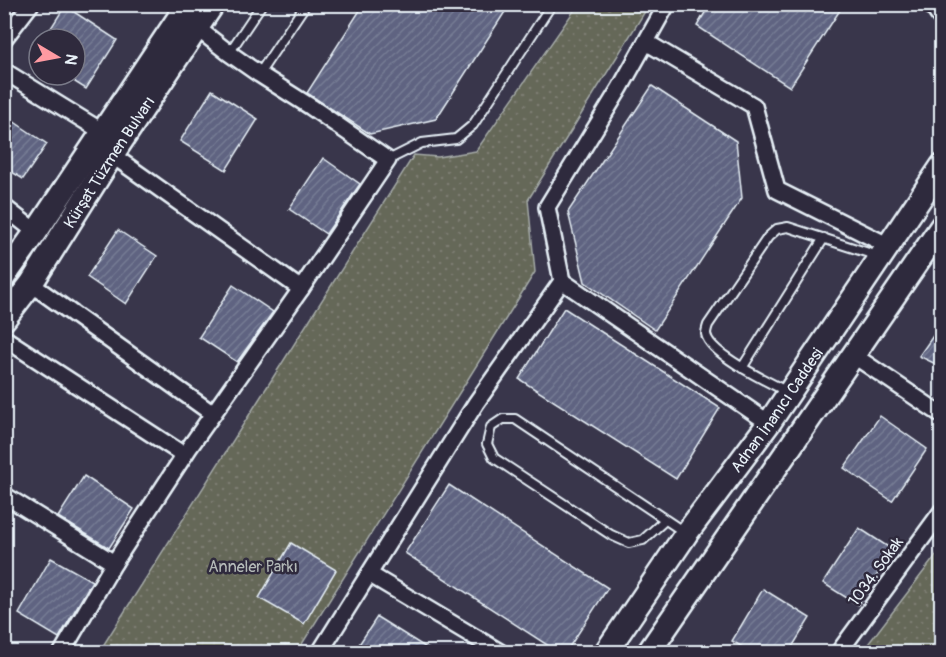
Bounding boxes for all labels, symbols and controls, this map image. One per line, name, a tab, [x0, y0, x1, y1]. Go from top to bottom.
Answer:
north arrow	[27, 27, 87, 87]
text: N	[60, 52, 82, 67]
street label: Kürşat Tüzmen Bulvarı	[60, 93, 160, 232]
street label: Adnan İnanıcı Caddesi	[726, 344, 828, 477]
street label: 1034. Sokak	[844, 533, 908, 610]
park label: Anneler Parkı	[208, 557, 298, 577]

